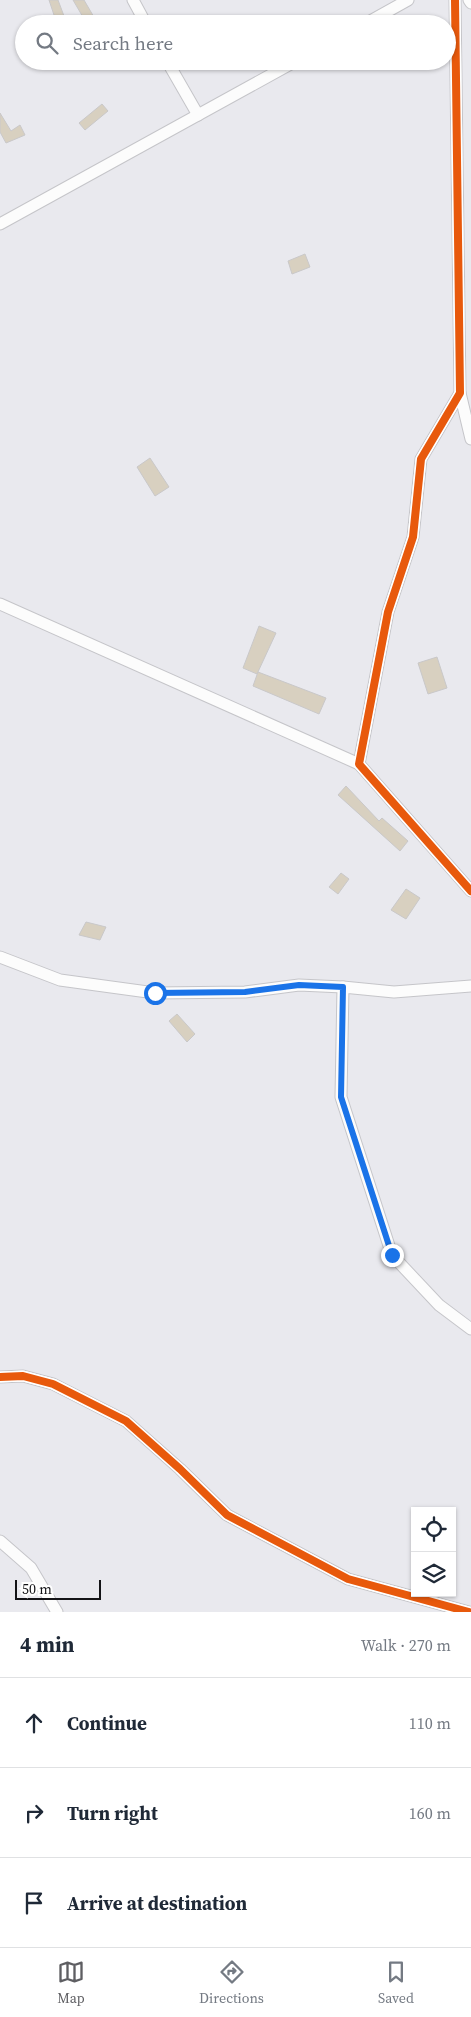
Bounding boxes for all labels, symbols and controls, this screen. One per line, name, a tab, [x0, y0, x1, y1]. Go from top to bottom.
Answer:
search box	[15, 15, 456, 70]
icon: search	[33, 29, 61, 57]
text: Search here	[73, 30, 173, 56]
route start	[144, 982, 167, 1005]
route end	[381, 1244, 404, 1267]
map controls	[411, 1507, 456, 1597]
button: locate	[411, 1507, 456, 1552]
button: layers	[411, 1552, 456, 1597]
scale bar	[15, 1577, 101, 1600]
text: 50 m	[22, 1579, 52, 1599]
text: 4 min	[20, 1630, 75, 1659]
text: Walk · 270 m	[361, 1634, 451, 1656]
icon: ahead	[20, 1709, 48, 1737]
text: Continue	[67, 1710, 147, 1736]
text: 110 m	[409, 1712, 451, 1734]
icon: right	[20, 1799, 48, 1827]
text: Turn right	[67, 1800, 158, 1826]
text: 160 m	[409, 1802, 451, 1824]
icon: arrive	[20, 1889, 48, 1917]
text: Arrive at destination	[67, 1890, 247, 1916]
tab: Map	[57, 1958, 85, 2008]
tab: Directions	[199, 1958, 264, 2008]
tab: Saved	[378, 1958, 414, 2008]

